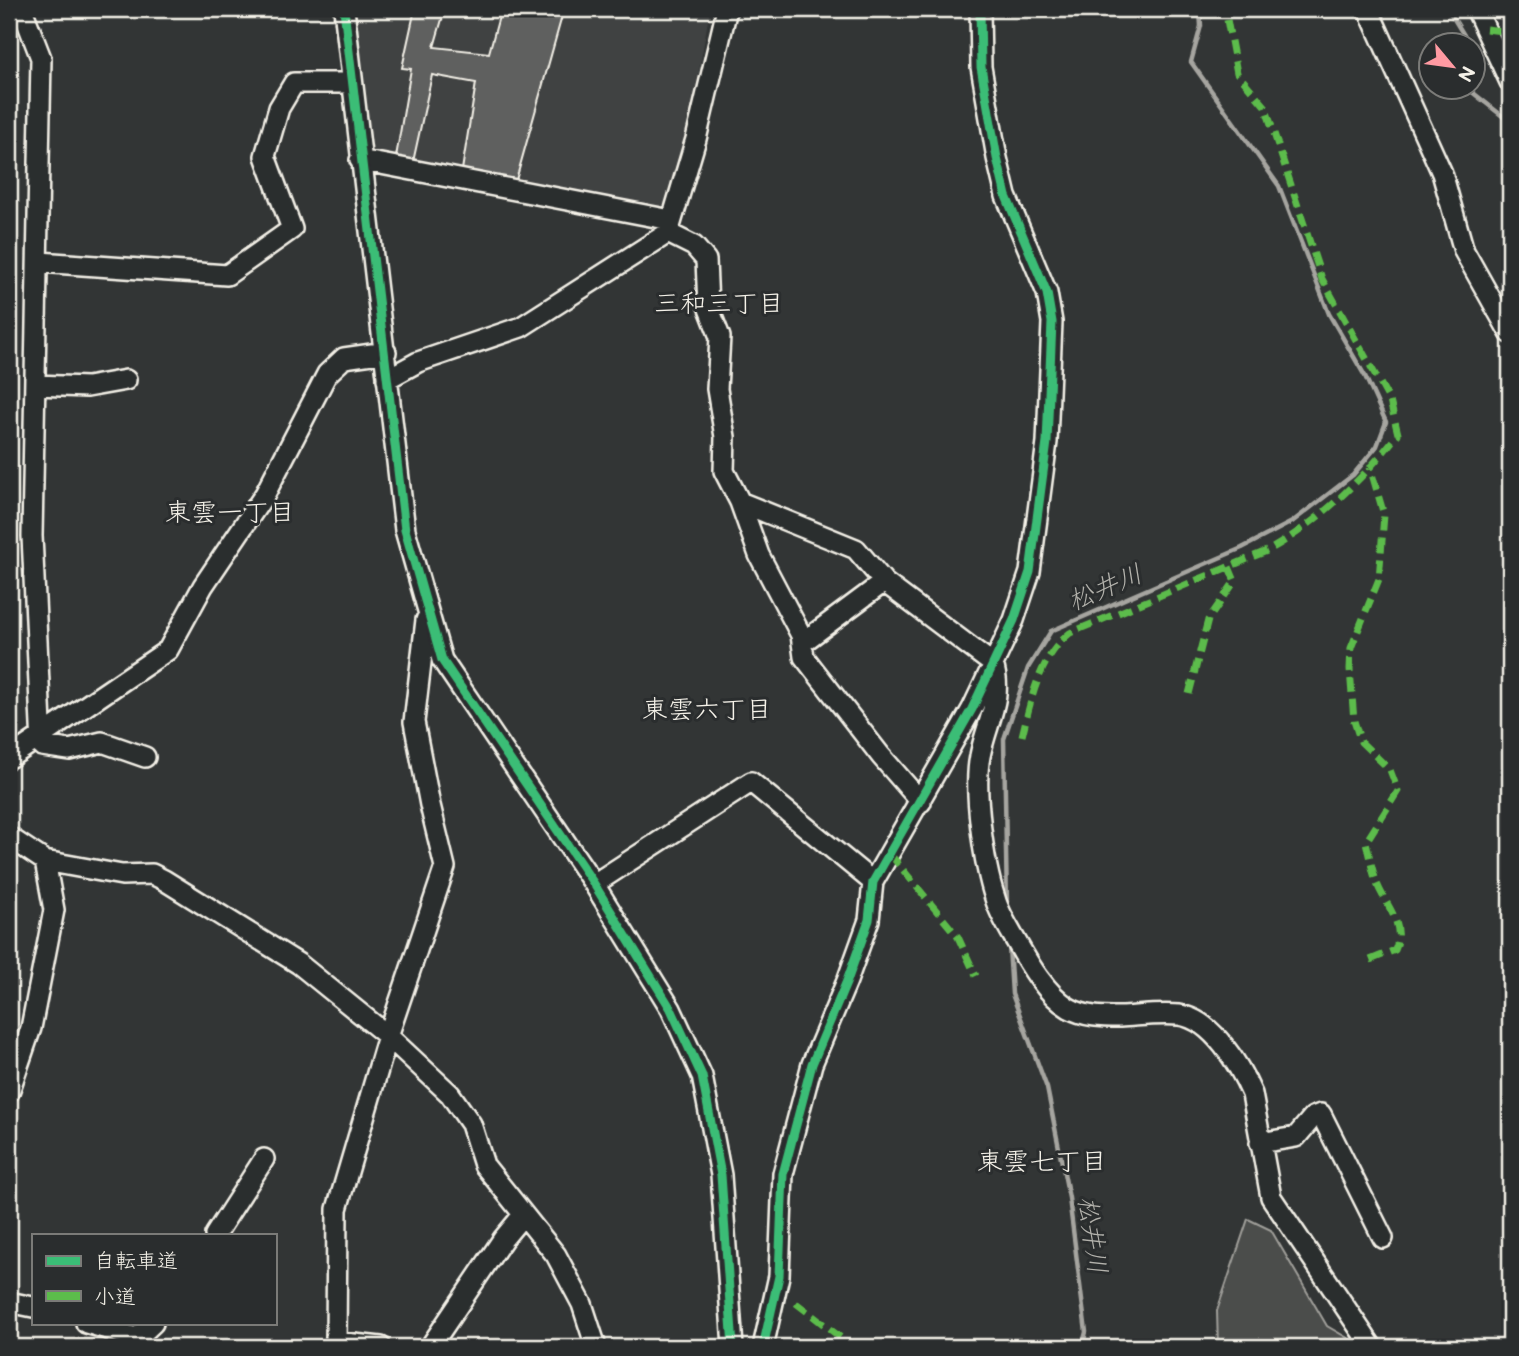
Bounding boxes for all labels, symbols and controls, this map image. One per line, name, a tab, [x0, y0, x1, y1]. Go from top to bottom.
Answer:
north arrow	[1418, 32, 1488, 102]
text: N	[1452, 62, 1479, 85]
district label: 三和三丁目	[654, 289, 784, 320]
district label: 東雲一丁目	[165, 498, 295, 529]
water label: 松井川	[1064, 559, 1148, 618]
district label: 東雲六丁目	[642, 695, 772, 726]
district label: 東雲七丁目	[977, 1147, 1107, 1178]
water label: 松井川	[1071, 1194, 1112, 1276]
legend	[32, 1234, 276, 1324]
text: 自転車道	[94, 1249, 178, 1274]
text: 小道	[94, 1285, 136, 1310]

